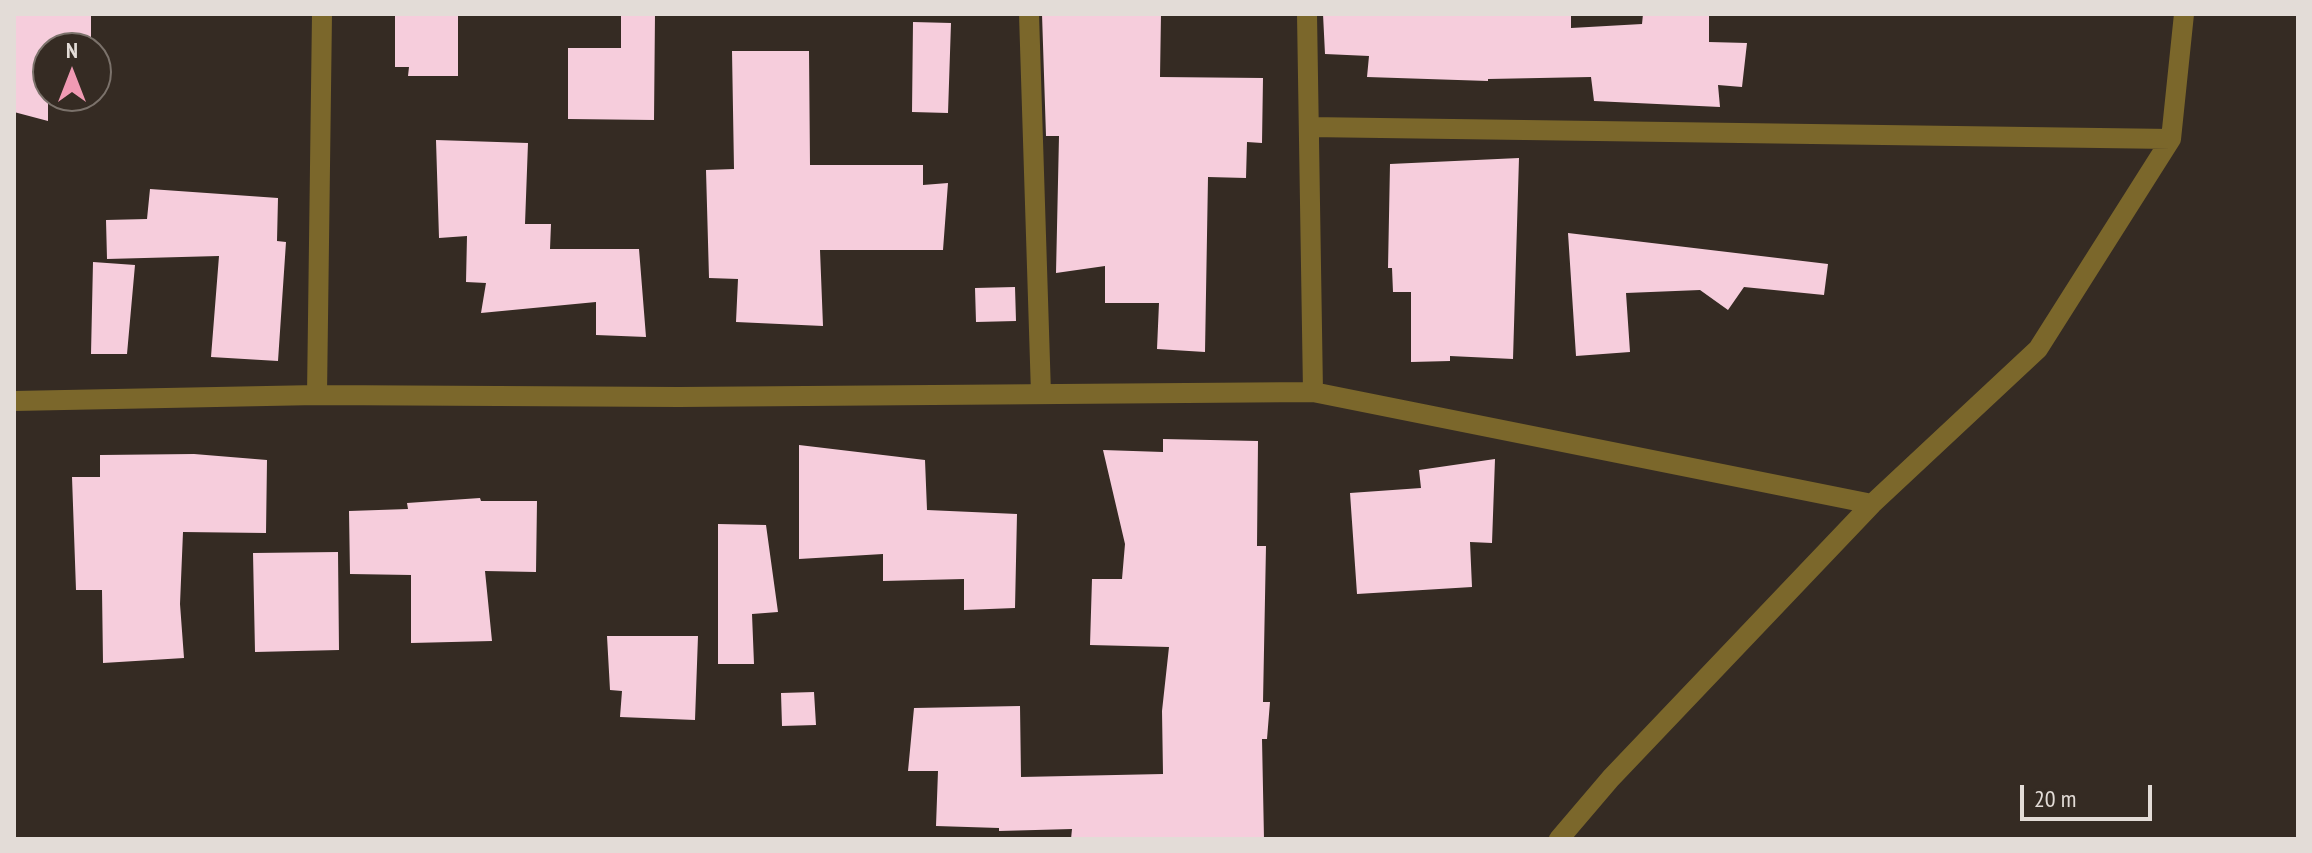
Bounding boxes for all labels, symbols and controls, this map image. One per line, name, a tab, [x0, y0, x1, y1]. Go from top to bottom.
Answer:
north arrow	[32, 32, 112, 112]
text: N	[66, 36, 78, 64]
scale bar	[2024, 769, 2156, 819]
text: 20 m	[2034, 783, 2076, 814]

